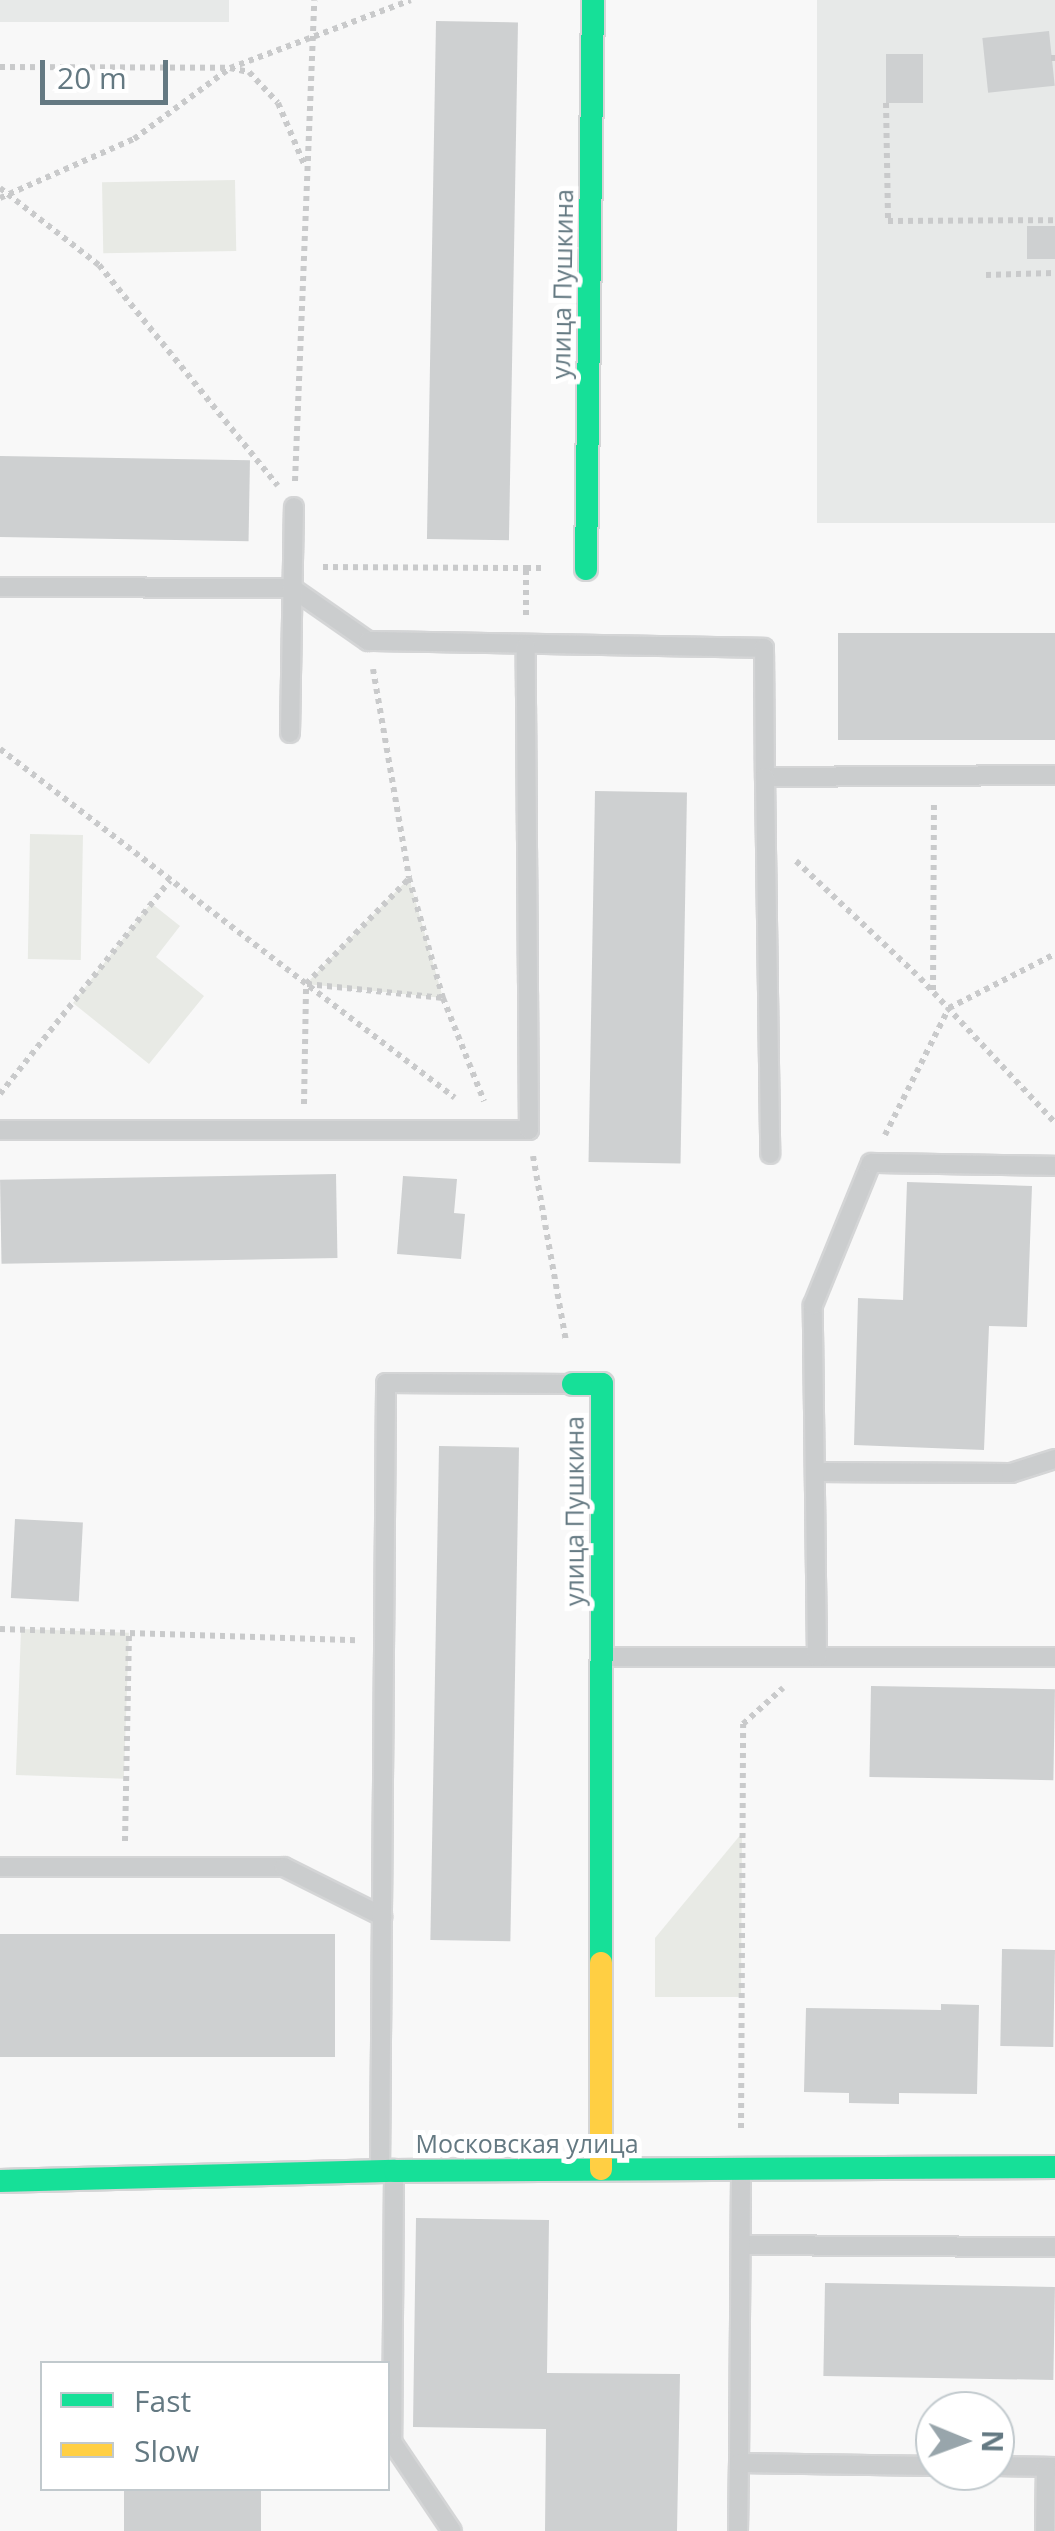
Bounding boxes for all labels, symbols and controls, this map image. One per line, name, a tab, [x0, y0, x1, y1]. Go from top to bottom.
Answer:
scale bar	[45, 40, 172, 102]
text: 20 m	[57, 57, 127, 98]
street label: улица Пушкина	[545, 189, 579, 379]
street label: улица Пушкина	[559, 1416, 589, 1606]
street label: Московская улица	[415, 2128, 639, 2158]
legend	[40, 2361, 390, 2491]
text: Fast	[134, 2380, 191, 2421]
north arrow	[915, 2391, 1015, 2491]
text: Slow	[134, 2430, 199, 2471]
text: N	[974, 2430, 1012, 2453]

